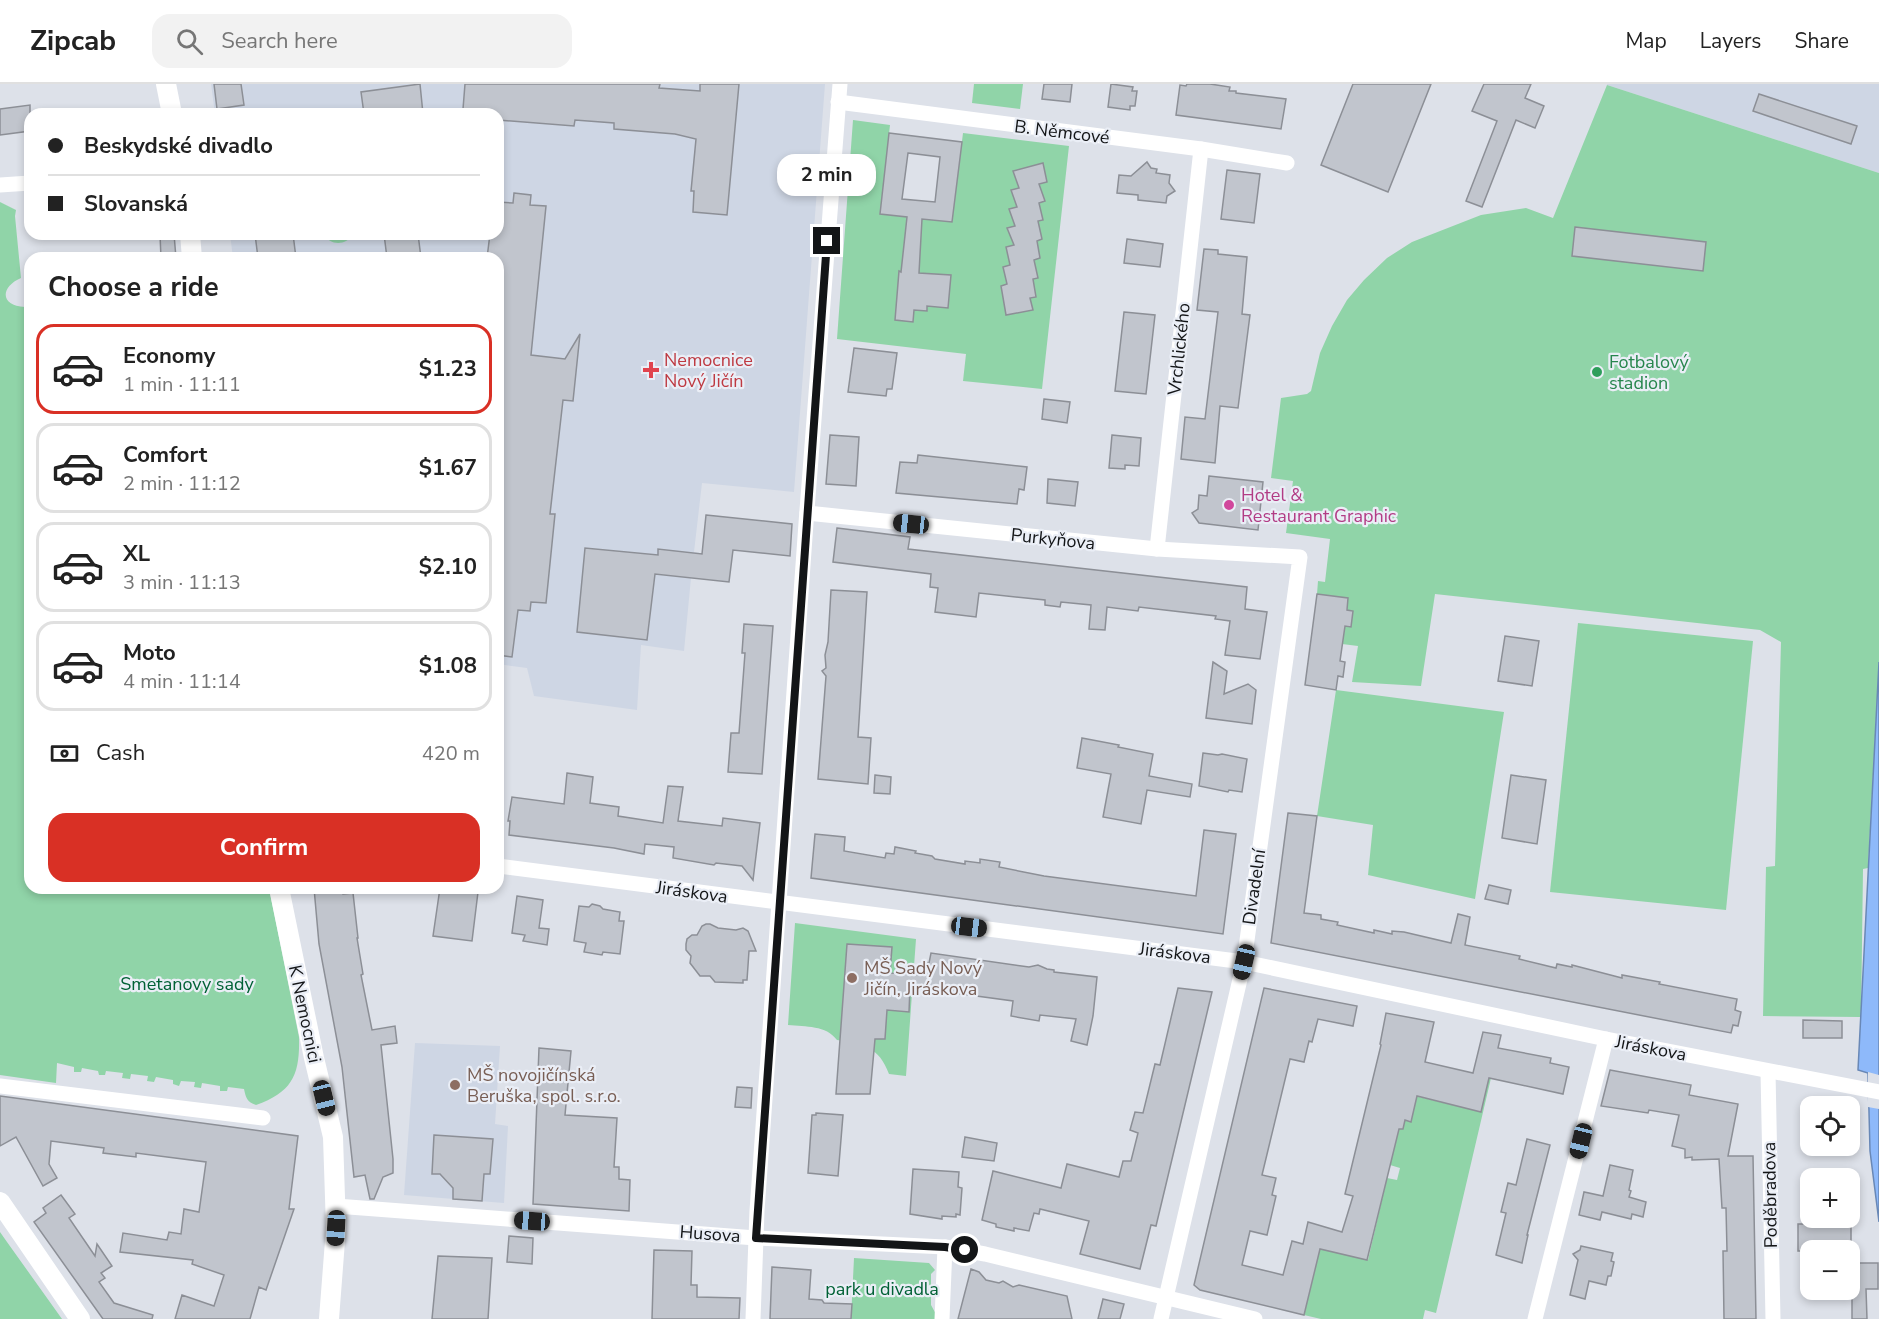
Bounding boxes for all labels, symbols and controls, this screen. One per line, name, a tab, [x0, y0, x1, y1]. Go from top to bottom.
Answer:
search box	[152, 14, 572, 68]
text: Zipcab	[30, 22, 116, 60]
icon: search	[173, 25, 206, 58]
text: Search here	[221, 26, 338, 56]
text: Map	[1625, 27, 1667, 55]
text: Layers	[1700, 27, 1761, 55]
text: Share	[1794, 27, 1849, 55]
street label: B. Němcové	[1013, 114, 1111, 150]
text: Beskydské divadlo	[84, 131, 273, 161]
callout: 2 min	[778, 154, 876, 196]
text: 2 min	[801, 161, 852, 188]
text: Slovanská	[84, 189, 188, 219]
route end	[813, 227, 840, 254]
text: Choose a ride	[48, 269, 219, 306]
street label: Vrchlického	[1162, 302, 1196, 397]
text: Economy	[123, 341, 215, 371]
icon: car	[51, 342, 105, 396]
place label: Nemocnice Nový Jičín	[664, 348, 753, 393]
place label: Fotbalový stadion	[1609, 350, 1689, 395]
text: $1.23	[419, 354, 477, 384]
marker: Nemocnice Nový Jičín	[642, 361, 660, 379]
marker: Fotbalový stadion	[1590, 365, 1604, 379]
text: 1 min · 11:11	[123, 371, 241, 398]
text: Comfort	[123, 440, 207, 470]
icon: car	[51, 441, 105, 495]
text: $1.67	[419, 453, 477, 483]
text: 2 min · 11:12	[123, 470, 241, 497]
place label: Hotel & Restaurant Graphic	[1241, 483, 1396, 528]
marker: Hotel & Restaurant Graphic	[1222, 498, 1236, 512]
car	[892, 513, 930, 535]
street label: Purkyňova	[1010, 523, 1096, 555]
text: XL	[123, 539, 150, 569]
icon: car	[51, 540, 105, 594]
text: $2.10	[419, 552, 477, 582]
text: 3 min · 11:13	[123, 569, 241, 596]
text: Moto	[123, 638, 176, 668]
icon: car	[51, 639, 105, 693]
text: $1.08	[419, 651, 477, 681]
text: 4 min · 11:14	[123, 668, 241, 695]
icon: cash	[48, 737, 81, 770]
text: Cash	[96, 738, 145, 768]
text: 420 m	[422, 740, 480, 767]
button: Confirm	[48, 813, 480, 882]
street label: Divadelní	[1237, 847, 1271, 926]
street label: Jiráskova	[654, 875, 729, 909]
car	[950, 916, 988, 938]
street label: Jiráskova	[1137, 937, 1212, 969]
car	[1231, 942, 1257, 982]
place label: MŠ Sady Nový Jičín, Jiráskova	[863, 956, 983, 1001]
street label: K Nemocnici	[283, 963, 327, 1065]
marker: MŠ Sady Nový Jičín, Jiráskova	[845, 971, 859, 985]
park label: Smetanovy sady	[120, 972, 254, 996]
street label: Jiráskova	[1612, 1029, 1689, 1067]
place label: MŠ novojičínská Beruška, spol. s.r.o.	[467, 1063, 621, 1108]
car	[311, 1078, 337, 1118]
marker: MŠ novojičínská Beruška, spol. s.r.o.	[448, 1078, 462, 1092]
map controls	[1800, 1096, 1860, 1300]
button: locate	[1800, 1096, 1860, 1156]
car	[1568, 1121, 1594, 1161]
street label: Poděbradova	[1757, 1142, 1783, 1248]
button: +	[1800, 1168, 1860, 1228]
car	[326, 1210, 346, 1246]
car	[513, 1211, 551, 1231]
street label: Husova	[679, 1220, 741, 1248]
route start	[951, 1236, 978, 1263]
button: −	[1800, 1240, 1860, 1300]
park label: park u divadla	[825, 1277, 939, 1301]

